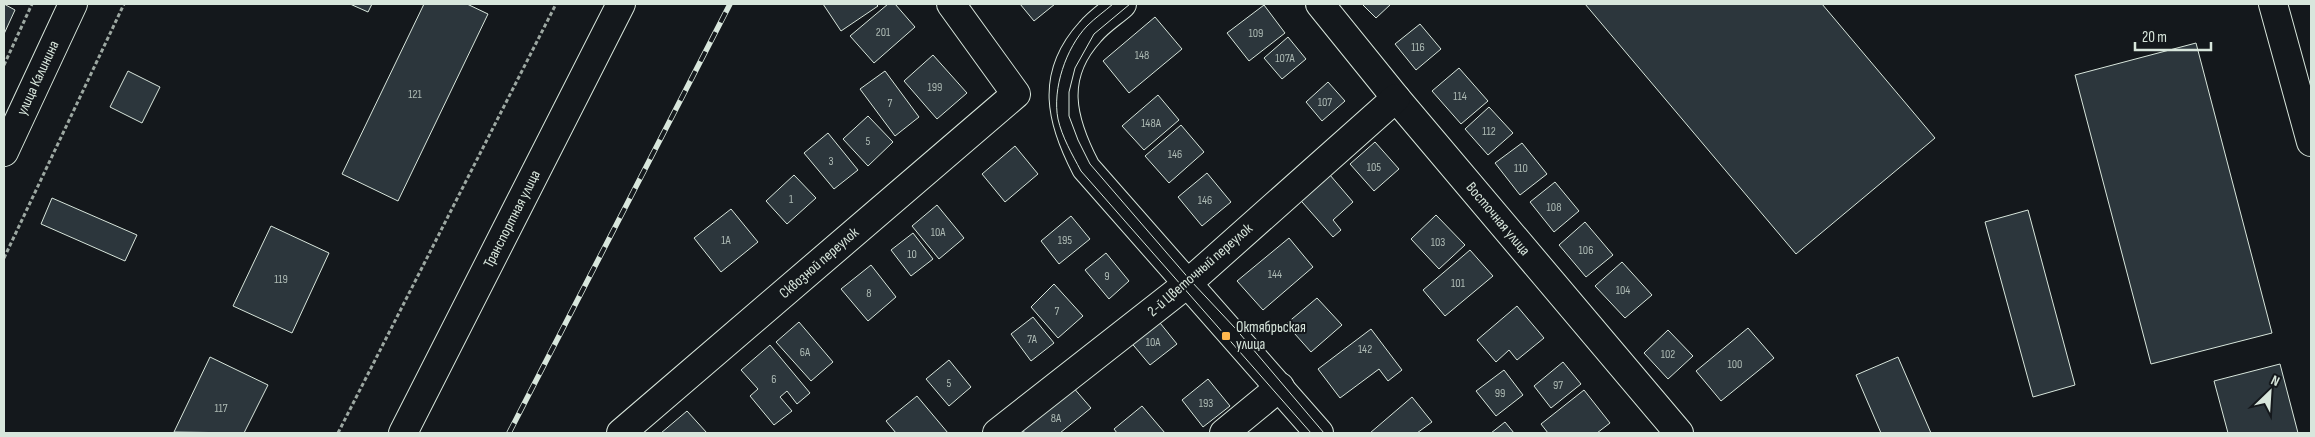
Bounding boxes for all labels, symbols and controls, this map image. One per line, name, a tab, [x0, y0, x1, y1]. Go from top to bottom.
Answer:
scale bar	[2135, 20, 2211, 52]
house number: 201	[876, 25, 891, 40]
house number: 109	[1249, 26, 1263, 41]
text: 20 m	[2142, 28, 2167, 47]
street label: улица Калинина	[12, 37, 64, 118]
house number: 116	[1411, 40, 1425, 55]
house number: 148	[1135, 48, 1149, 63]
house number: 107А	[1275, 51, 1295, 66]
house number: 199	[928, 80, 942, 95]
house number: 121	[408, 87, 423, 102]
house number: 114	[1453, 89, 1467, 104]
house number: 107	[1318, 95, 1332, 110]
house number: 7	[888, 96, 893, 111]
house number: 148А	[1141, 116, 1162, 131]
house number: 112	[1482, 124, 1496, 139]
house number: 5	[866, 134, 871, 149]
house number: 146	[1168, 147, 1182, 162]
house number: 3	[828, 154, 834, 169]
house number: 105	[1367, 160, 1381, 175]
house number: 110	[1514, 161, 1528, 176]
street label: Транспортная улица	[479, 167, 545, 271]
street label: Восточная улица	[1462, 178, 1534, 260]
house number: 1	[789, 192, 794, 207]
house number: 146	[1198, 193, 1212, 208]
house number: 108	[1547, 200, 1561, 215]
street label: 2-й Цветочный переулок	[1144, 219, 1257, 321]
street label: Сквозной переулок	[775, 223, 863, 303]
house number: 10А	[931, 225, 946, 240]
house number: 1А	[721, 233, 732, 248]
house number: 195	[1058, 233, 1072, 248]
house number: 103	[1431, 235, 1445, 250]
house number: 106	[1579, 243, 1593, 258]
house number: 10	[907, 247, 917, 262]
house number: 144	[1268, 267, 1282, 282]
house number: 9	[1104, 269, 1110, 284]
house number: 119	[274, 272, 288, 287]
house number: 101	[1451, 276, 1466, 291]
house number: 104	[1616, 283, 1630, 298]
house number: 8	[866, 286, 872, 301]
house number: 7	[1055, 304, 1060, 319]
place label: Октябрьская улица	[1236, 318, 1306, 354]
marker: Октябрьская улица	[1220, 330, 1232, 342]
house number: 7А	[1027, 332, 1038, 347]
house number: 10А	[1146, 335, 1161, 350]
house number: 142	[1358, 342, 1372, 357]
house number: 6А	[800, 345, 811, 360]
house number: 102	[1661, 347, 1675, 362]
house number: 100	[1728, 357, 1742, 372]
north arrow	[2245, 367, 2295, 417]
text: N	[2268, 371, 2282, 390]
house number: 6	[771, 372, 777, 387]
house number: 5	[947, 376, 952, 391]
house number: 97	[1553, 378, 1563, 393]
house number: 99	[1495, 386, 1505, 401]
house number: 193	[1199, 396, 1213, 411]
house number: 117	[214, 401, 228, 416]
house number: 8А	[1051, 411, 1062, 426]

